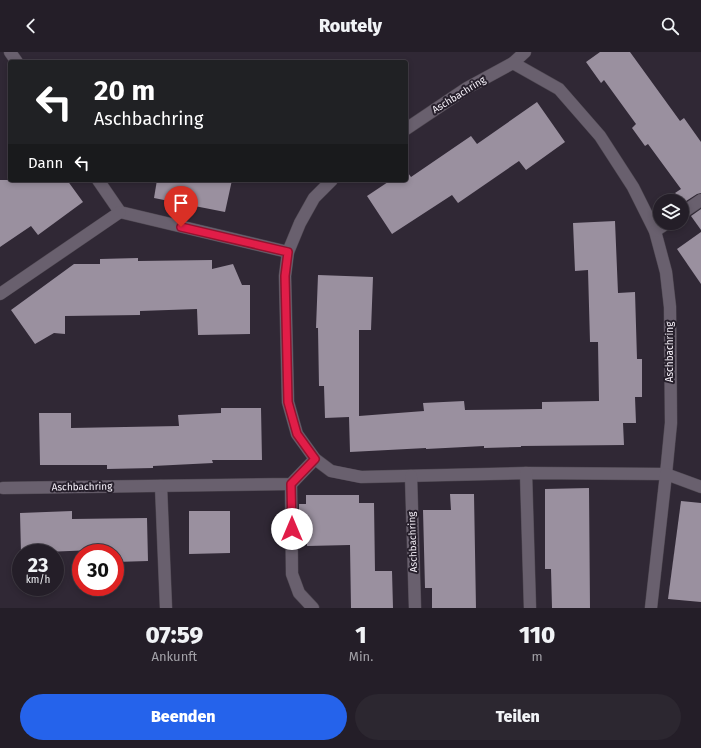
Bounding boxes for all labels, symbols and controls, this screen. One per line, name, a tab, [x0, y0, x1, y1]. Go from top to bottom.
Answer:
icon: back	[20, 15, 42, 37]
text: Routely	[319, 15, 382, 37]
icon: search	[659, 15, 681, 37]
street label: Aschbachring	[430, 73, 489, 116]
text: 20 m	[94, 74, 155, 107]
icon: left	[28, 76, 80, 128]
text: Aschbachring	[94, 108, 203, 130]
icon: left	[71, 152, 93, 174]
text: Dann	[28, 154, 63, 172]
pin	[164, 186, 198, 227]
icon: arrive	[170, 192, 192, 214]
map controls	[653, 194, 689, 230]
button: layers	[653, 194, 689, 230]
street label: Aschbachring	[664, 321, 676, 382]
street label: Aschbachring	[52, 480, 113, 494]
position arrow	[271, 508, 313, 550]
street label: Aschbachring	[406, 511, 420, 573]
speed limit sign: 30	[72, 544, 124, 596]
text: 23	[28, 553, 48, 577]
text: km/h	[26, 574, 50, 586]
text: 07:59	[146, 621, 203, 649]
text: 1	[355, 621, 367, 649]
text: 110	[519, 621, 555, 649]
text: Ankunft	[151, 649, 197, 664]
text: Min.	[349, 649, 373, 664]
text: m	[532, 649, 543, 664]
button: Beenden	[20, 694, 347, 740]
button: Teilen	[355, 694, 681, 740]

